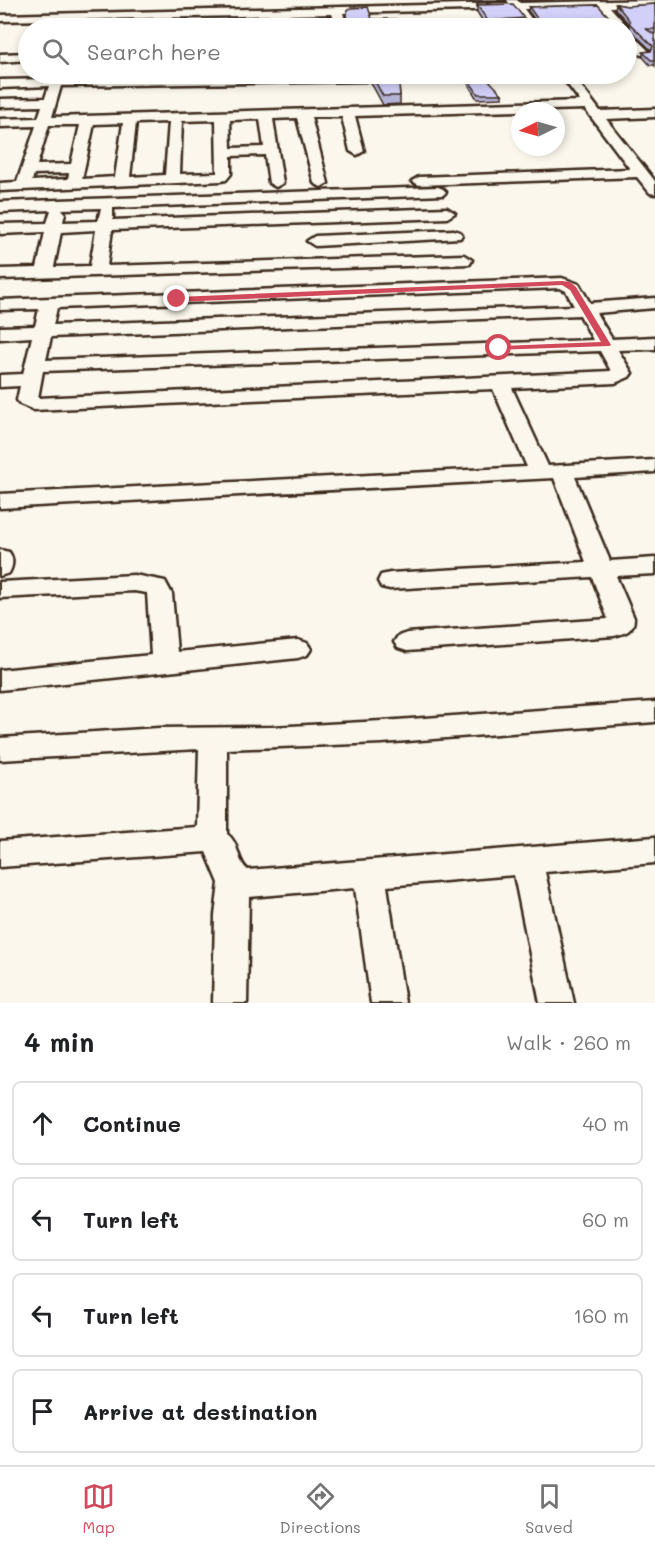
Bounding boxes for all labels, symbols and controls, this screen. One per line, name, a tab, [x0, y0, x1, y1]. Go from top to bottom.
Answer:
search box	[18, 18, 637, 84]
icon: search	[39, 35, 72, 68]
text: Search here	[87, 37, 221, 66]
north arrow	[511, 102, 565, 156]
route end	[163, 285, 189, 311]
route start	[485, 334, 511, 360]
text: 4 min	[24, 1025, 94, 1059]
text: Walk · 260 m	[506, 1029, 631, 1055]
icon: ahead	[26, 1107, 59, 1140]
text: Continue	[83, 1109, 181, 1138]
text: 40 m	[583, 1110, 629, 1136]
icon: left	[26, 1203, 59, 1236]
text: Turn left	[83, 1205, 179, 1234]
text: 60 m	[582, 1206, 629, 1232]
icon: left	[26, 1299, 59, 1332]
text: Turn left	[83, 1301, 179, 1330]
text: 160 m	[573, 1302, 629, 1328]
icon: arrive	[26, 1395, 59, 1428]
text: Arrive at destination	[83, 1397, 318, 1426]
tab: Map	[82, 1480, 115, 1537]
tab: Directions	[280, 1480, 361, 1537]
tab: Saved	[525, 1480, 573, 1537]

